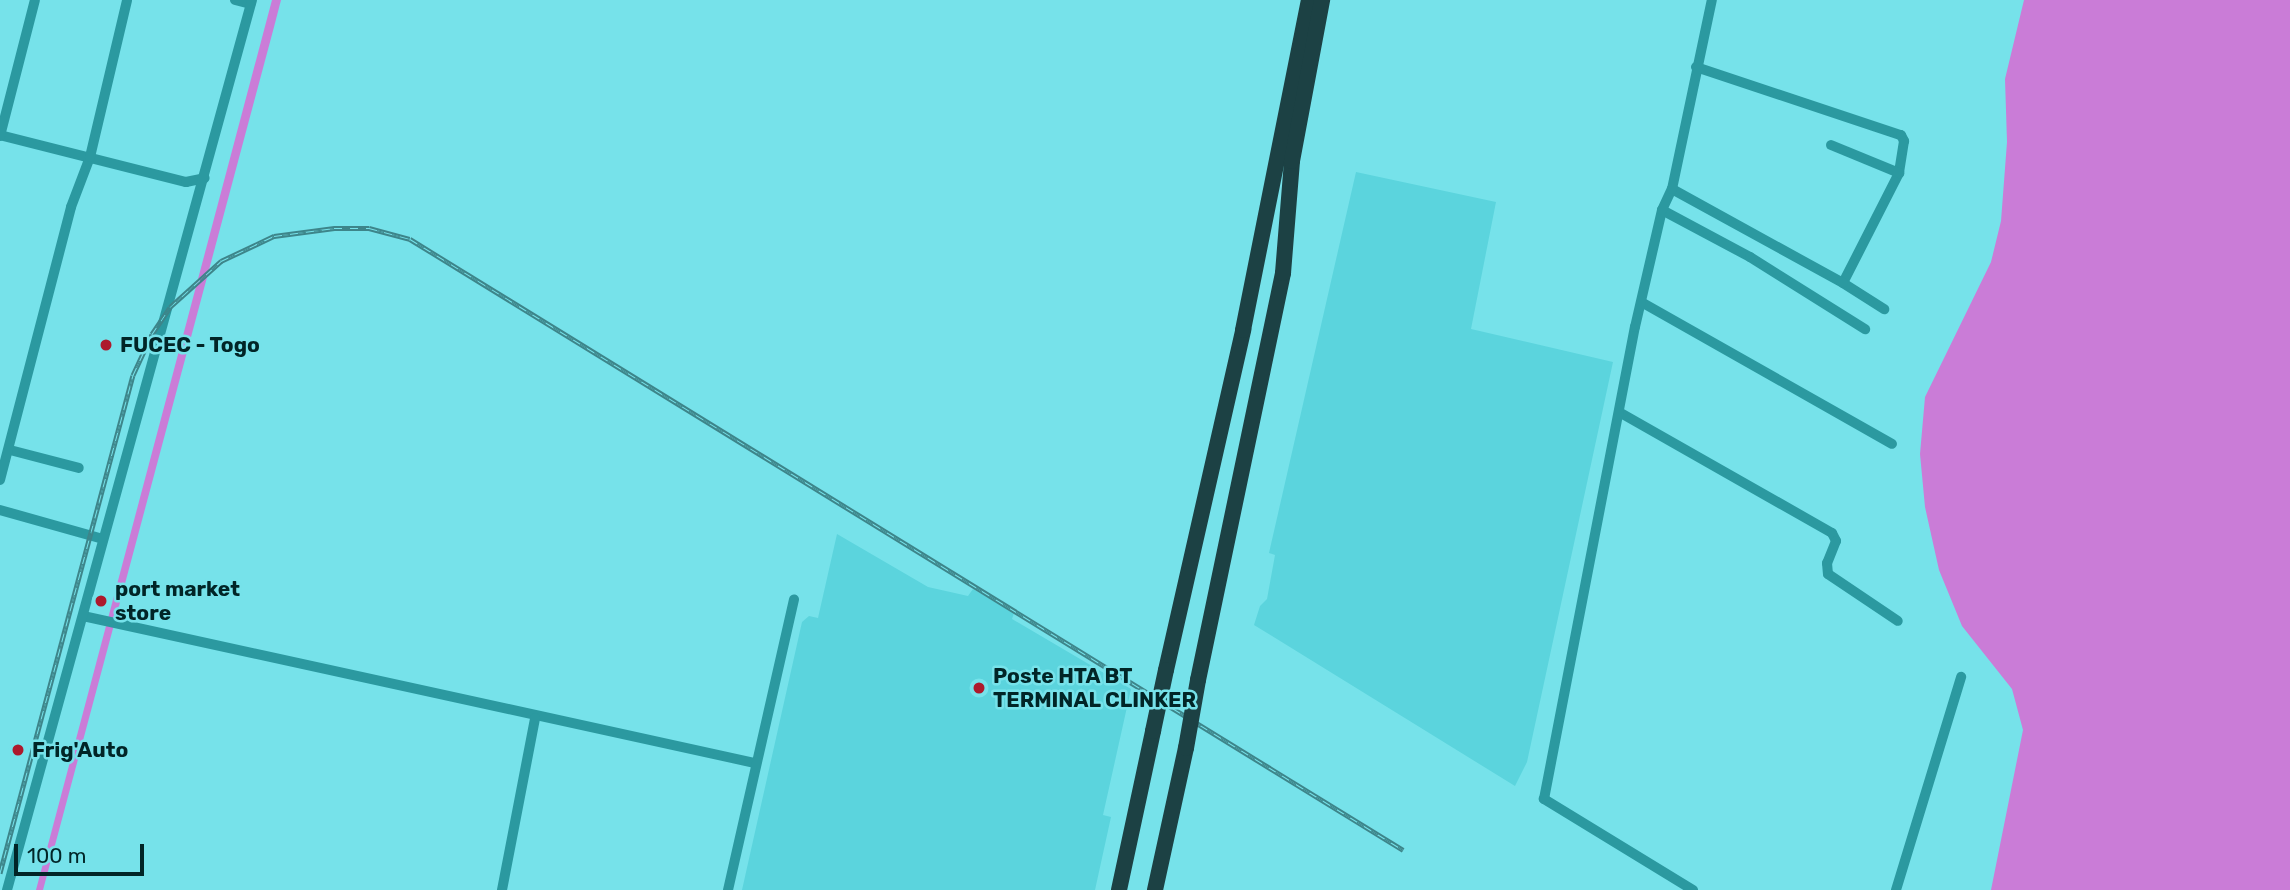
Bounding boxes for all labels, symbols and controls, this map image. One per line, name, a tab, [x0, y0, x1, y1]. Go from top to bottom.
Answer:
place label: FUCEC - Togo	[120, 332, 260, 358]
marker: FUCEC - Togo	[98, 337, 114, 353]
place label: port market store	[115, 576, 240, 626]
marker: port market store	[93, 593, 109, 609]
place label: Poste HTA BT TERMINAL CLINKER	[993, 663, 1197, 713]
marker: Poste HTA BT TERMINAL CLINKER	[971, 680, 987, 696]
place label: Frig'Auto	[32, 737, 128, 763]
marker: Frig'Auto	[10, 742, 26, 758]
scale bar	[18, 830, 147, 874]
text: 100 m	[27, 843, 86, 868]

